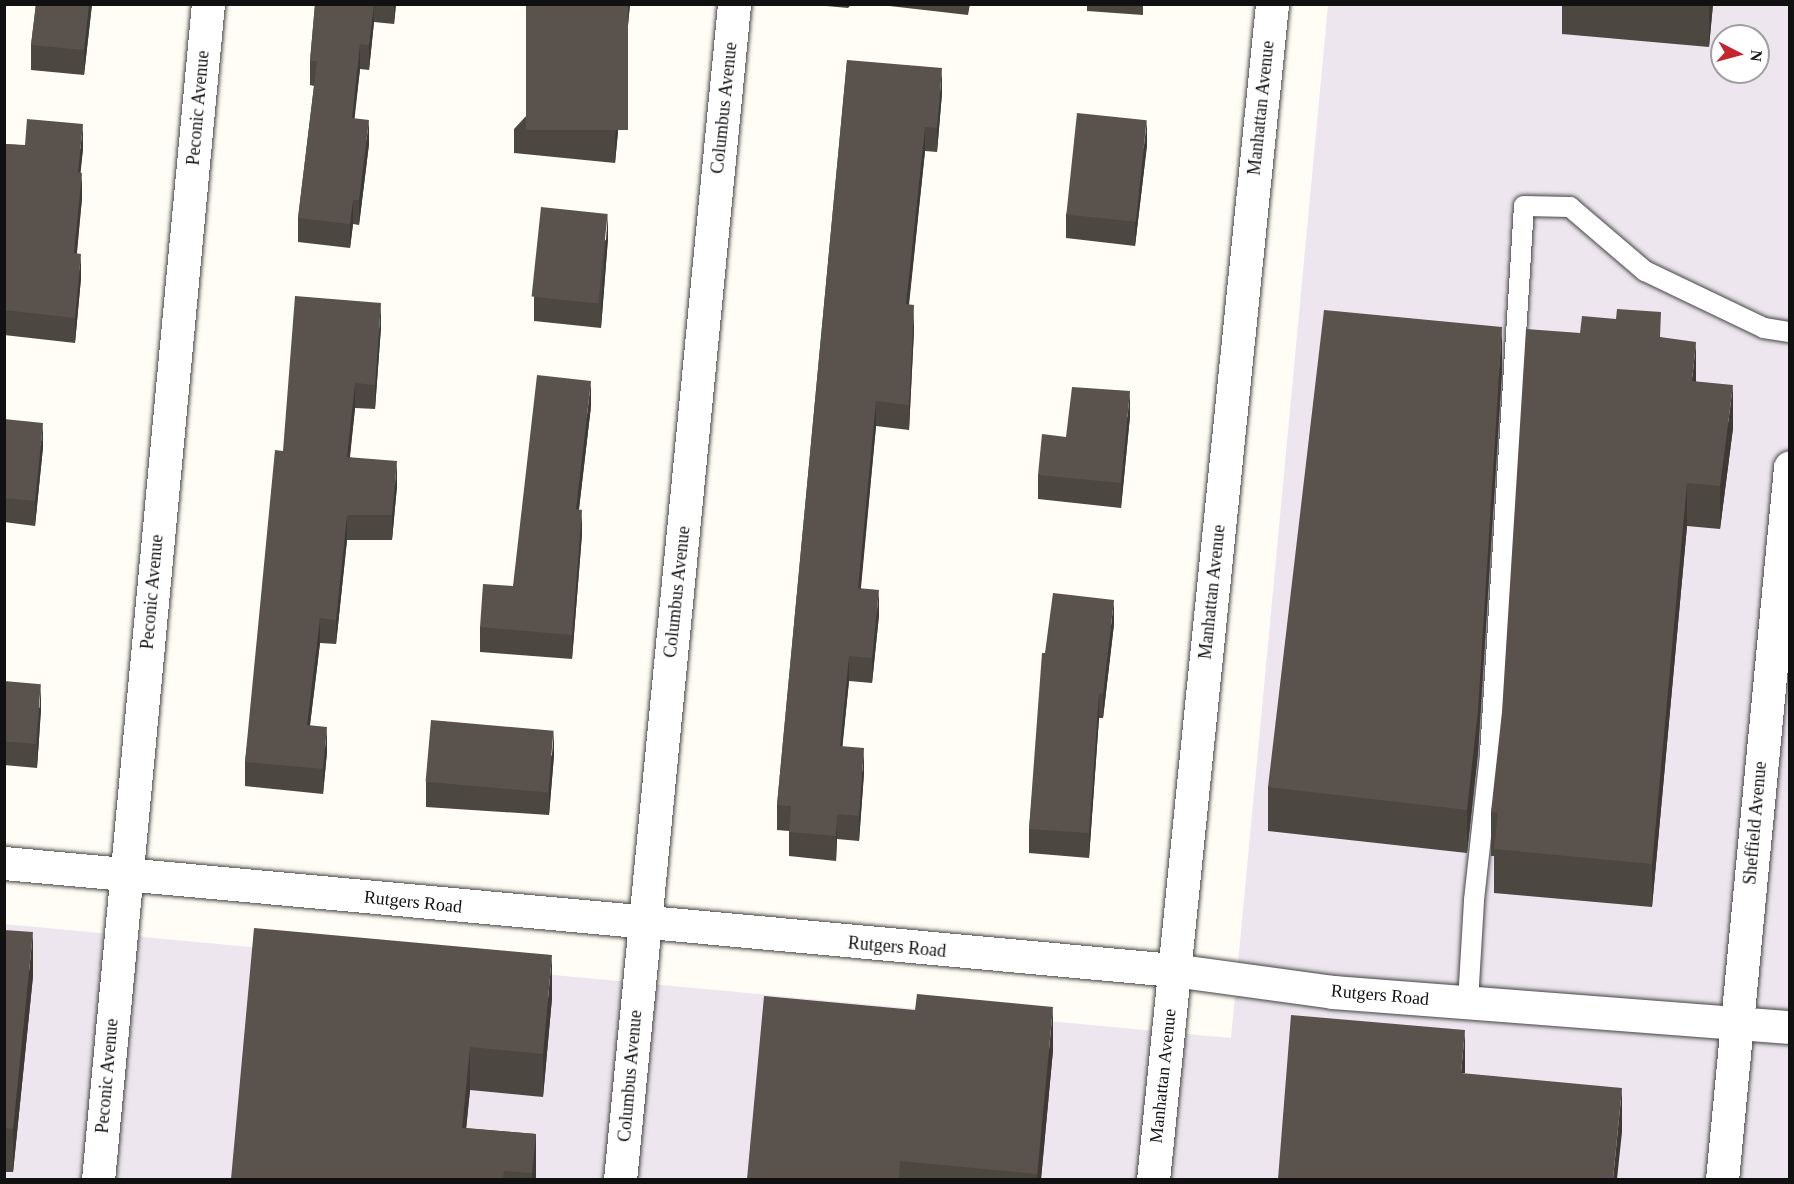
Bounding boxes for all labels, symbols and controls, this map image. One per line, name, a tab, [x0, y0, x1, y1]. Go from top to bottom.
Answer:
north arrow	[1710, 24, 1770, 84]
street label: Manhattan Avenue	[1243, 39, 1279, 177]
street label: Columbus Avenue	[706, 41, 742, 175]
street label: Peconic Avenue	[182, 49, 214, 167]
text: N	[1747, 49, 1765, 62]
street label: Manhattan Avenue	[1194, 523, 1230, 661]
street label: Columbus Avenue	[659, 525, 695, 659]
street label: Peconic Avenue	[136, 533, 168, 651]
street label: Sheffield Avenue	[1739, 760, 1771, 886]
street label: Rutgers Road	[363, 886, 463, 918]
street label: Rutgers Road	[847, 932, 947, 962]
street label: Rutgers Road	[1330, 980, 1430, 1010]
street label: Manhattan Avenue	[1145, 1007, 1181, 1145]
street label: Columbus Avenue	[613, 1009, 647, 1143]
street label: Peconic Avenue	[91, 1017, 123, 1135]

